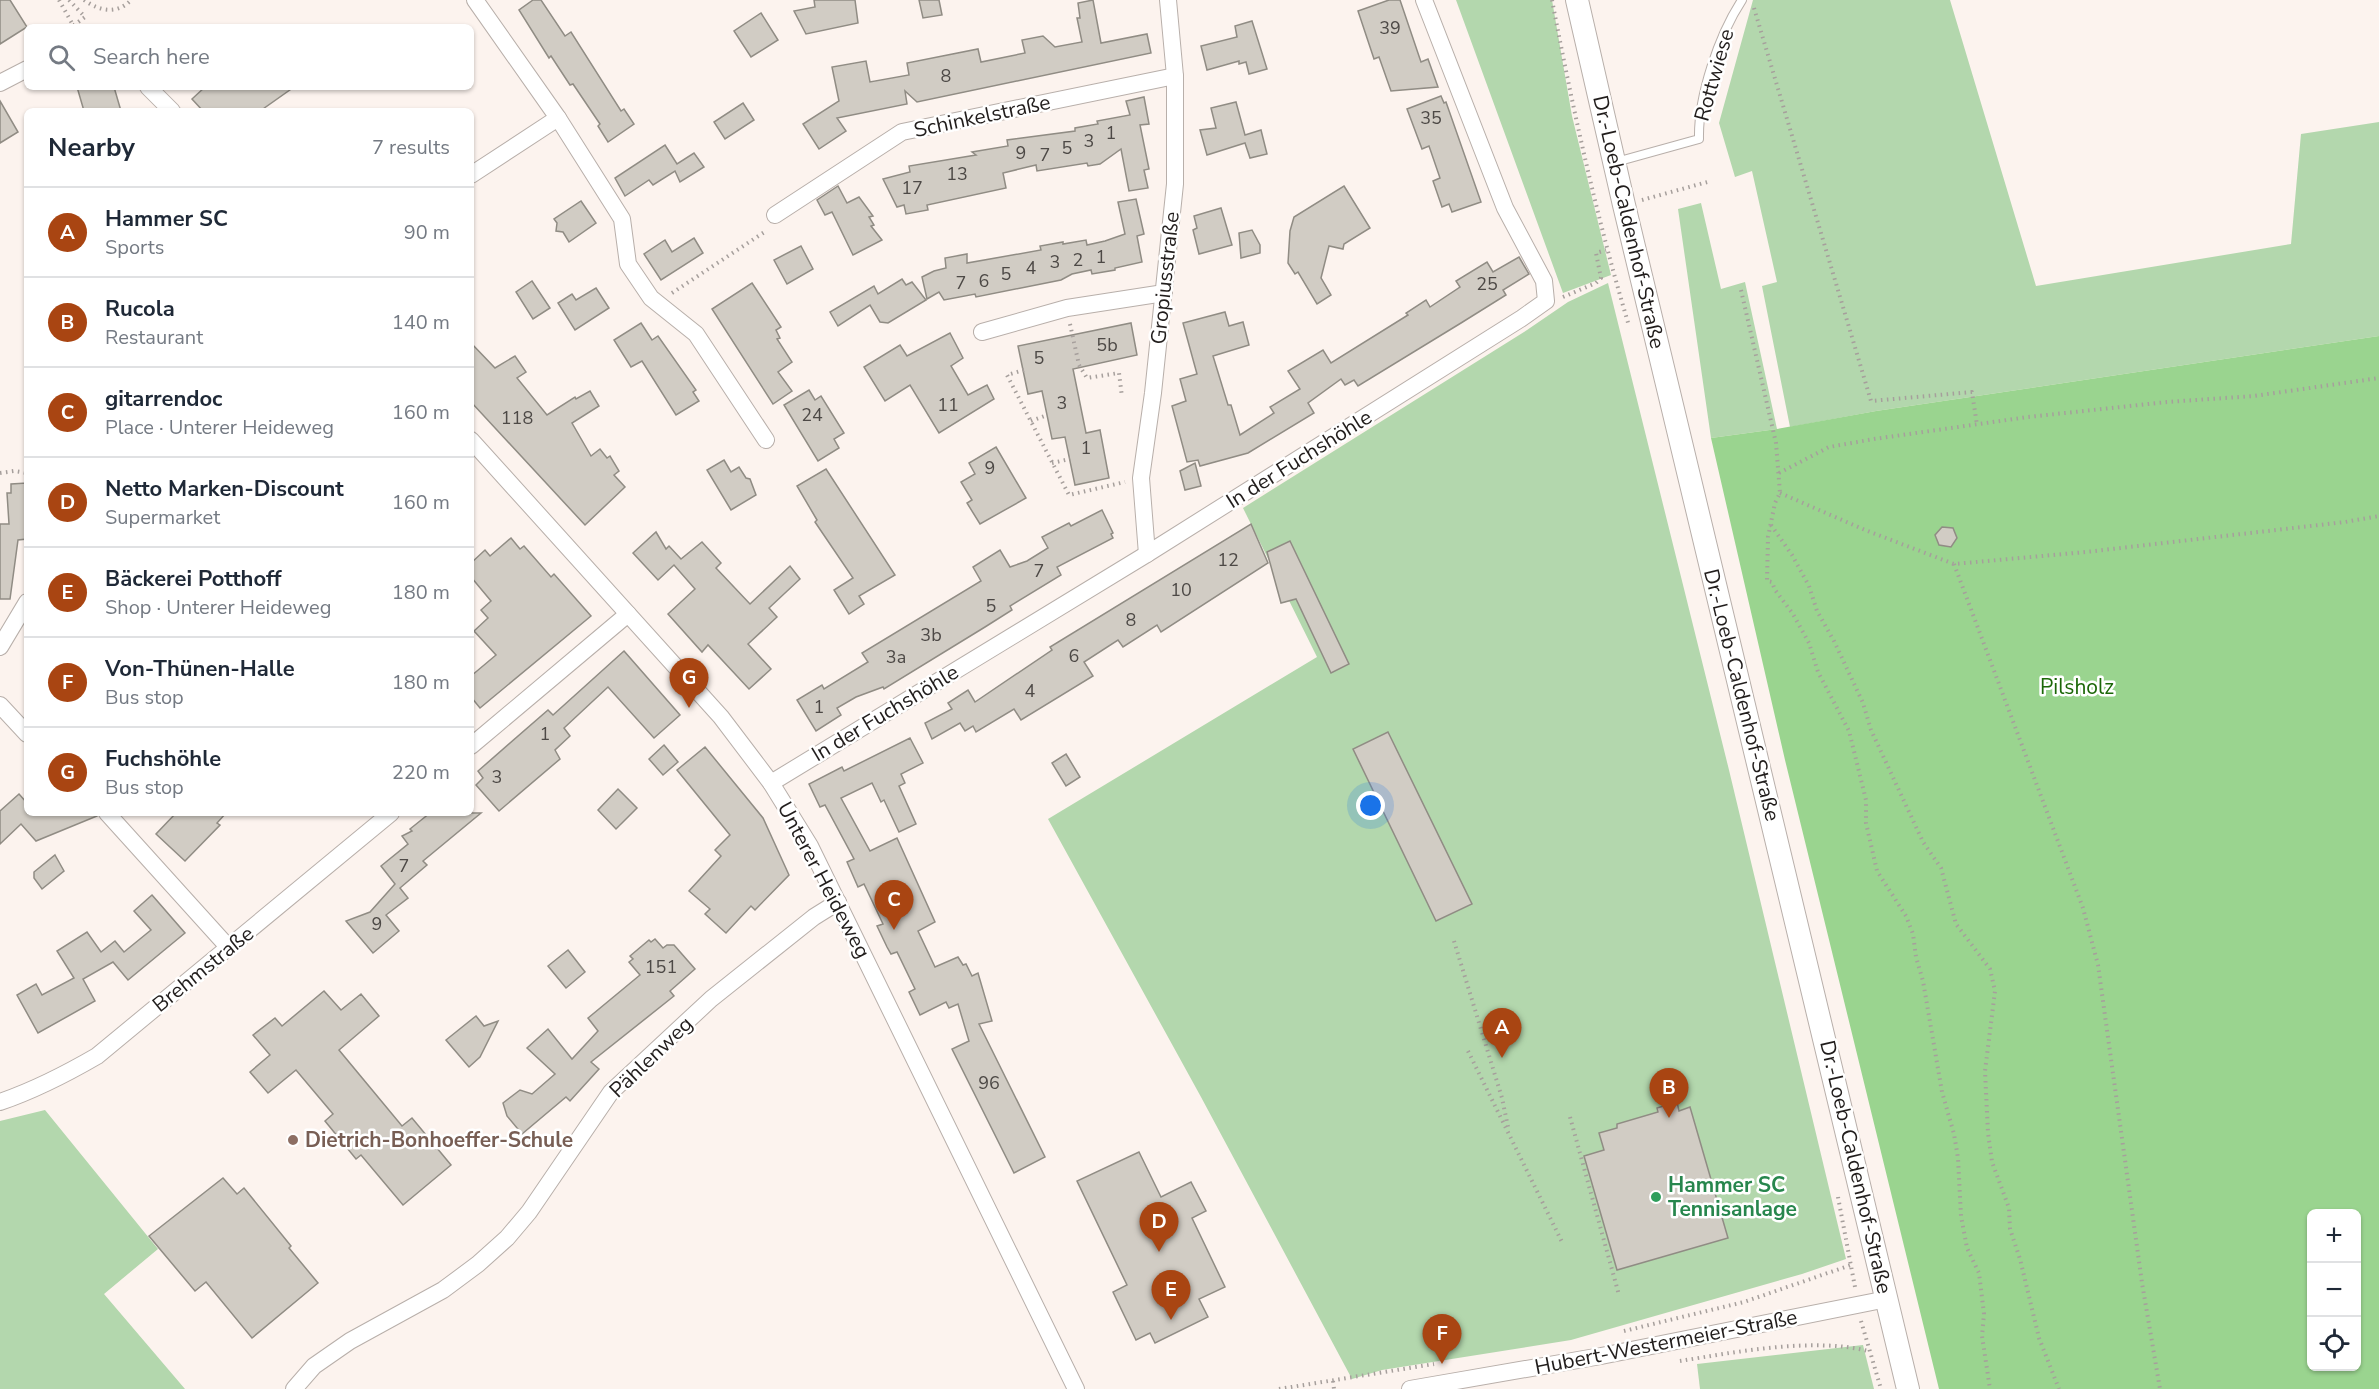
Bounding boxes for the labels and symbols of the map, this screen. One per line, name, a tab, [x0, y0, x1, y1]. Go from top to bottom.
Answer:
house number: 39	[1379, 16, 1401, 40]
street label: Rottwiese	[1687, 26, 1741, 124]
house number: 8	[941, 64, 951, 88]
street label: Schinkelstraße	[911, 88, 1053, 144]
street label: Dr.-Loeb-Caldenhof-Straße	[1586, 93, 1672, 351]
house number: 35	[1420, 106, 1442, 130]
house number: 1	[1106, 121, 1116, 145]
house number: 3	[1084, 129, 1094, 153]
house number: 5	[1062, 136, 1072, 160]
house number: 9	[1016, 141, 1026, 165]
house number: 7	[1040, 143, 1050, 167]
house number: 13	[946, 162, 968, 186]
house number: 17	[901, 176, 923, 200]
street label: Gropiusstraße	[1144, 210, 1186, 346]
house number: 1	[1096, 245, 1106, 269]
house number: 2	[1073, 248, 1083, 272]
house number: 3	[1050, 250, 1060, 274]
house number: 4	[1026, 256, 1037, 280]
house number: 5	[1001, 262, 1011, 286]
house number: 6	[979, 269, 989, 293]
house number: 7	[956, 271, 966, 295]
house number: 25	[1476, 272, 1498, 296]
house number: 5b	[1096, 333, 1118, 357]
house number: 5	[1034, 346, 1044, 370]
house number: 3	[1057, 391, 1067, 415]
house number: 11	[937, 393, 959, 417]
house number: 24	[801, 403, 823, 427]
street label: In der Fuchshöhle	[1221, 403, 1377, 515]
house number: 118	[501, 406, 533, 430]
house number: 1	[1081, 436, 1091, 460]
house number: 9	[985, 456, 995, 480]
house number: 12	[1217, 548, 1239, 572]
house number: 7	[1034, 559, 1044, 583]
street label: Dr.-Loeb-Caldenhof-Straße	[1697, 566, 1787, 824]
house number: 10	[1170, 578, 1192, 602]
house number: 5	[986, 594, 996, 618]
house number: 8	[1126, 608, 1136, 632]
house number: 3b	[920, 623, 942, 647]
house number: 6	[1069, 644, 1079, 668]
house number: 3a	[886, 645, 906, 669]
pin: G	[670, 658, 708, 708]
street label: In der Fuchshöhle	[806, 658, 964, 768]
park label: Pilsholz	[2040, 673, 2114, 701]
house number: 4	[1025, 679, 1036, 703]
house number: 1	[814, 695, 824, 719]
house number: 1	[540, 722, 550, 746]
house number: 3	[492, 765, 502, 789]
your location	[1356, 791, 1385, 820]
street label: Unterer Heideweg	[771, 797, 877, 963]
house number: 7	[399, 854, 409, 878]
pin: C	[874, 880, 914, 930]
house number: 9	[372, 912, 382, 936]
street label: Brehmstraße	[147, 920, 259, 1018]
house number: 151	[645, 955, 677, 979]
pin: A	[1482, 1008, 1522, 1058]
street label: Pählenweg	[603, 1010, 699, 1104]
street label: Dr.-Loeb-Caldenhof-Straße	[1813, 1038, 1899, 1296]
pin: B	[1650, 1068, 1688, 1118]
house number: 96	[978, 1071, 1000, 1095]
place label: Dietrich-Bonhoeffer-Schule	[305, 1126, 573, 1154]
marker: Dietrich-Bonhoeffer-Schule	[286, 1133, 300, 1147]
place label: Hammer SC Tennisanlage	[1668, 1171, 1797, 1223]
marker: Hammer SC Tennisanlage	[1649, 1190, 1663, 1204]
pin: D	[1140, 1202, 1178, 1252]
pin: E	[1152, 1270, 1190, 1320]
street label: Hubert-Westermeier-Straße	[1532, 1303, 1800, 1381]
pin: F	[1422, 1314, 1462, 1364]

